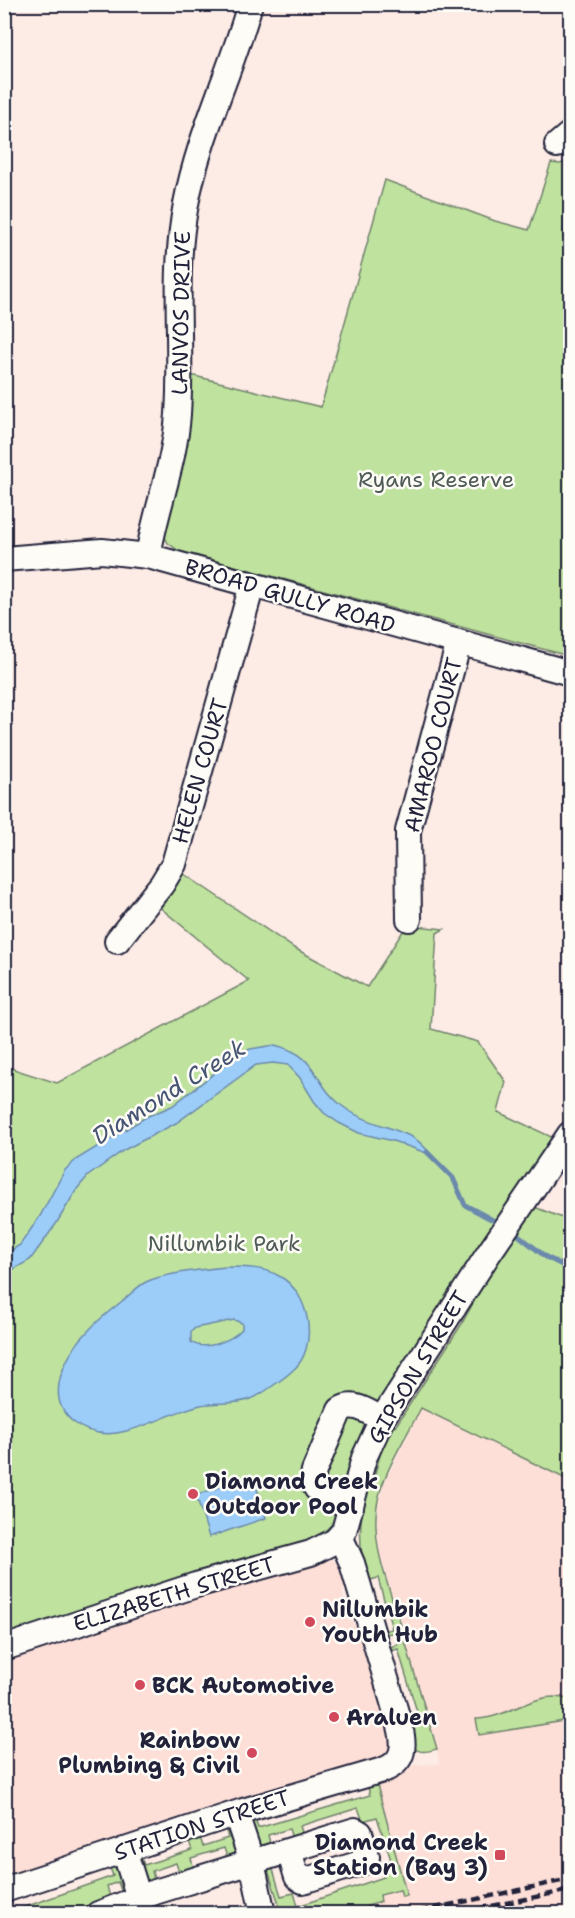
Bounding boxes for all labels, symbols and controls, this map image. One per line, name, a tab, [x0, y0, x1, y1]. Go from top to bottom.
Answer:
street label: LANVOS DRIVE	[165, 231, 197, 395]
park label: Ryans Reserve	[358, 465, 514, 494]
street label: BROAD GULLY ROAD	[181, 552, 399, 640]
street label: AMAROO COURT	[397, 654, 469, 835]
street label: HELEN COURT	[165, 694, 235, 847]
water label: Diamond Creek	[86, 1032, 252, 1152]
park label: Nillumbik Park	[147, 1229, 301, 1258]
street label: GIPSON STREET	[361, 1285, 475, 1449]
place label: Diamond Creek Outdoor Pool	[205, 1467, 378, 1521]
marker: Diamond Creek Outdoor Pool	[186, 1487, 200, 1501]
street label: ELIZABETH STREET	[69, 1549, 279, 1639]
place label: Nillumbik Youth Hub	[322, 1595, 438, 1649]
marker: Nillumbik Youth Hub	[303, 1615, 317, 1629]
place label: BCK Automotive	[152, 1671, 334, 1700]
marker: BCK Automotive	[133, 1678, 147, 1692]
place label: Araluen	[346, 1703, 437, 1732]
marker: Araluen	[327, 1710, 341, 1724]
place label: Rainbow Plumbing & Civil	[58, 1726, 240, 1780]
marker: Rainbow Plumbing & Civil	[245, 1746, 259, 1760]
street label: STATION STREET	[110, 1783, 294, 1867]
place label: Diamond Creek Station (Bay 3)	[313, 1828, 488, 1882]
marker: Diamond Creek Station (Bay 3)	[493, 1848, 507, 1862]

